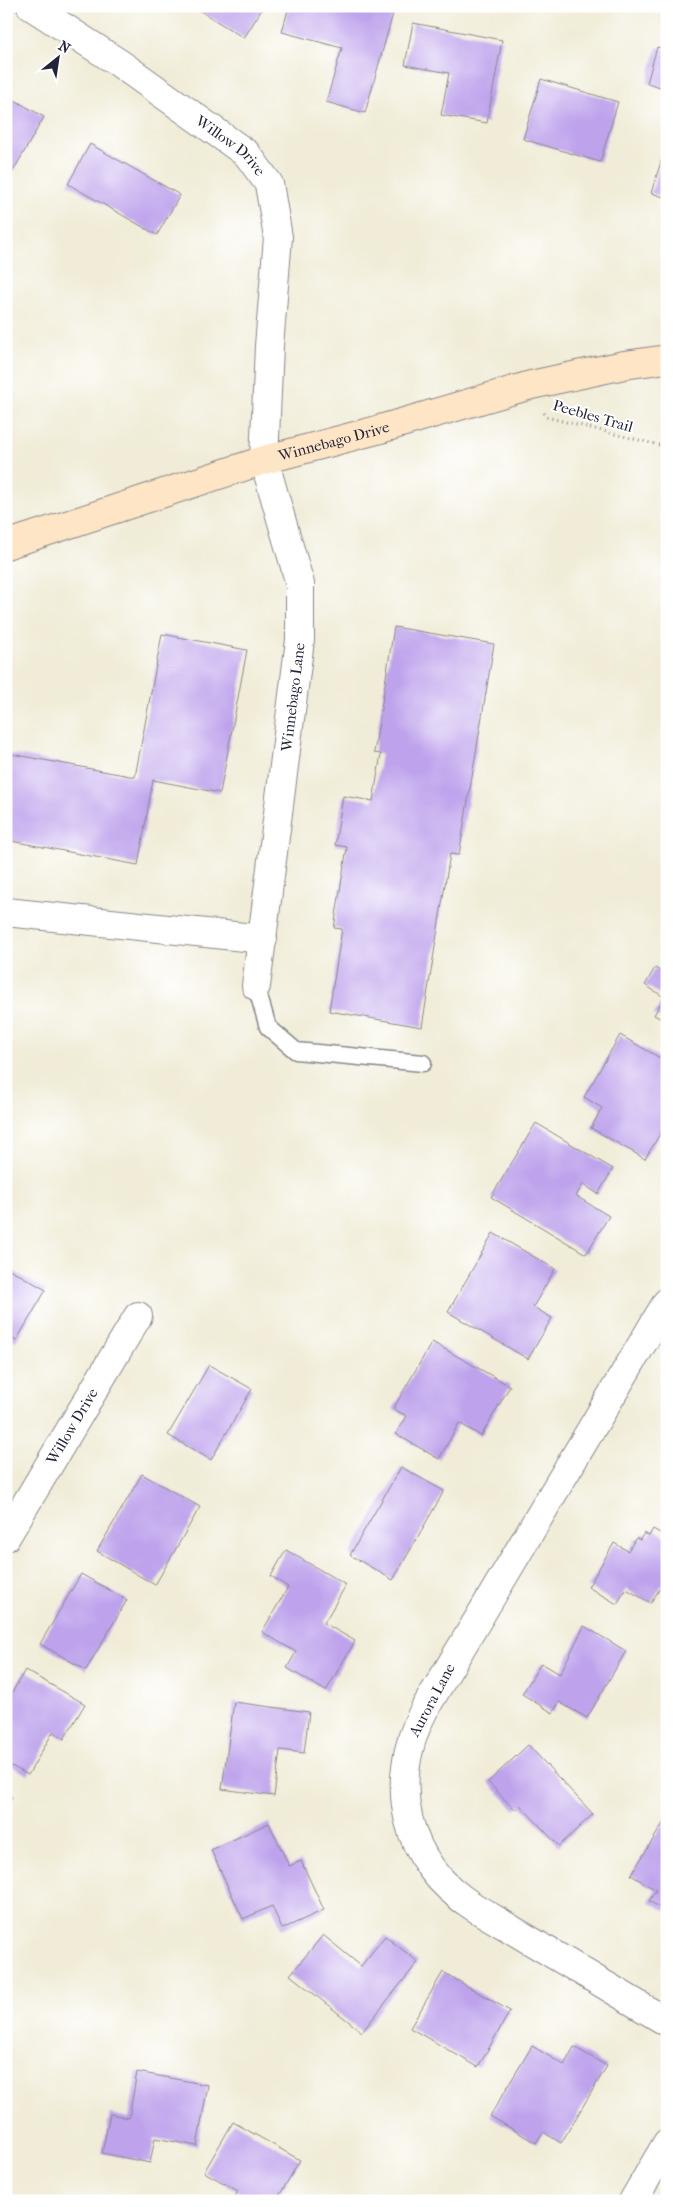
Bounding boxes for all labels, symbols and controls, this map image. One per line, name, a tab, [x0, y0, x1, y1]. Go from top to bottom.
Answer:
north arrow	[32, 32, 82, 82]
text: N	[55, 37, 73, 57]
street label: Willow Drive	[191, 111, 269, 180]
street label: Peebles Trail	[551, 396, 635, 436]
street label: Winnebago Drive	[275, 418, 392, 465]
street label: Winnebago Lane	[277, 641, 309, 753]
street label: Willow Drive	[42, 1384, 102, 1469]
street label: Aurora Lane	[405, 1660, 459, 1741]

